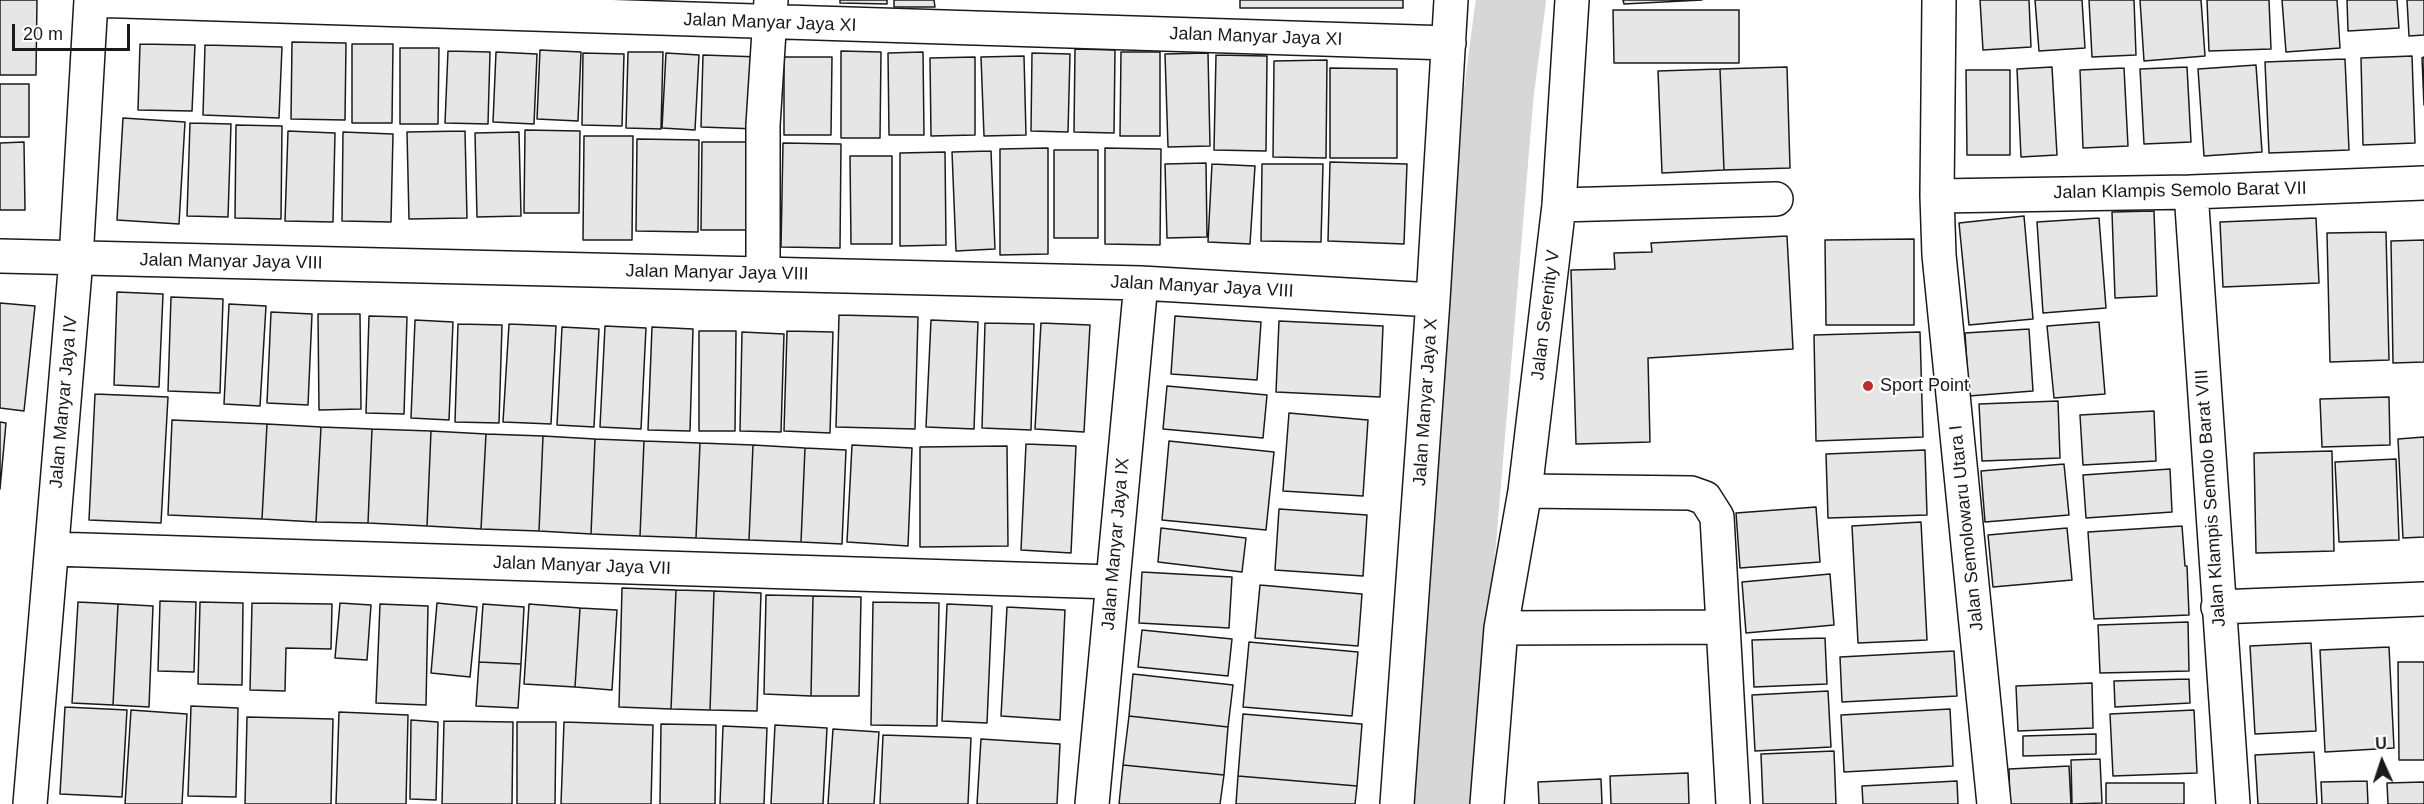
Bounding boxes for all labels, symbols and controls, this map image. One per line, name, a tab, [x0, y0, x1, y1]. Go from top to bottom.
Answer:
street label: Jalan Manyar Jaya XI	[683, 9, 857, 37]
scale bar	[15, 12, 134, 50]
street label: Jalan Manyar Jaya XI	[1169, 23, 1343, 51]
text: 20 m	[23, 24, 63, 44]
street label: Jalan Klampis Semolo Barat VII	[2053, 178, 2307, 204]
street label: Jalan Serenity V	[1527, 249, 1565, 381]
street label: Jalan Manyar Jaya VIII	[139, 250, 323, 274]
street label: Jalan Manyar Jaya VIII	[625, 261, 809, 285]
street label: Jalan Manyar Jaya VIII	[1110, 271, 1294, 303]
street label: Jalan Manyar Jaya IV	[46, 315, 82, 489]
street label: Jalan Manyar Jaya X	[1409, 317, 1443, 487]
street label: Jalan Klampis Semolo Barat VIII	[2191, 369, 2231, 627]
place label: Sport Point	[1880, 375, 1969, 397]
marker: Sport Point	[1861, 379, 1875, 393]
street label: Jalan Semolowaru Utara I	[1945, 424, 1989, 632]
street label: Jalan Manyar Jaya IX	[1098, 457, 1134, 631]
street label: Jalan Manyar Jaya VII	[493, 552, 671, 580]
north arrow	[2352, 732, 2412, 792]
text: U	[2375, 735, 2387, 752]

